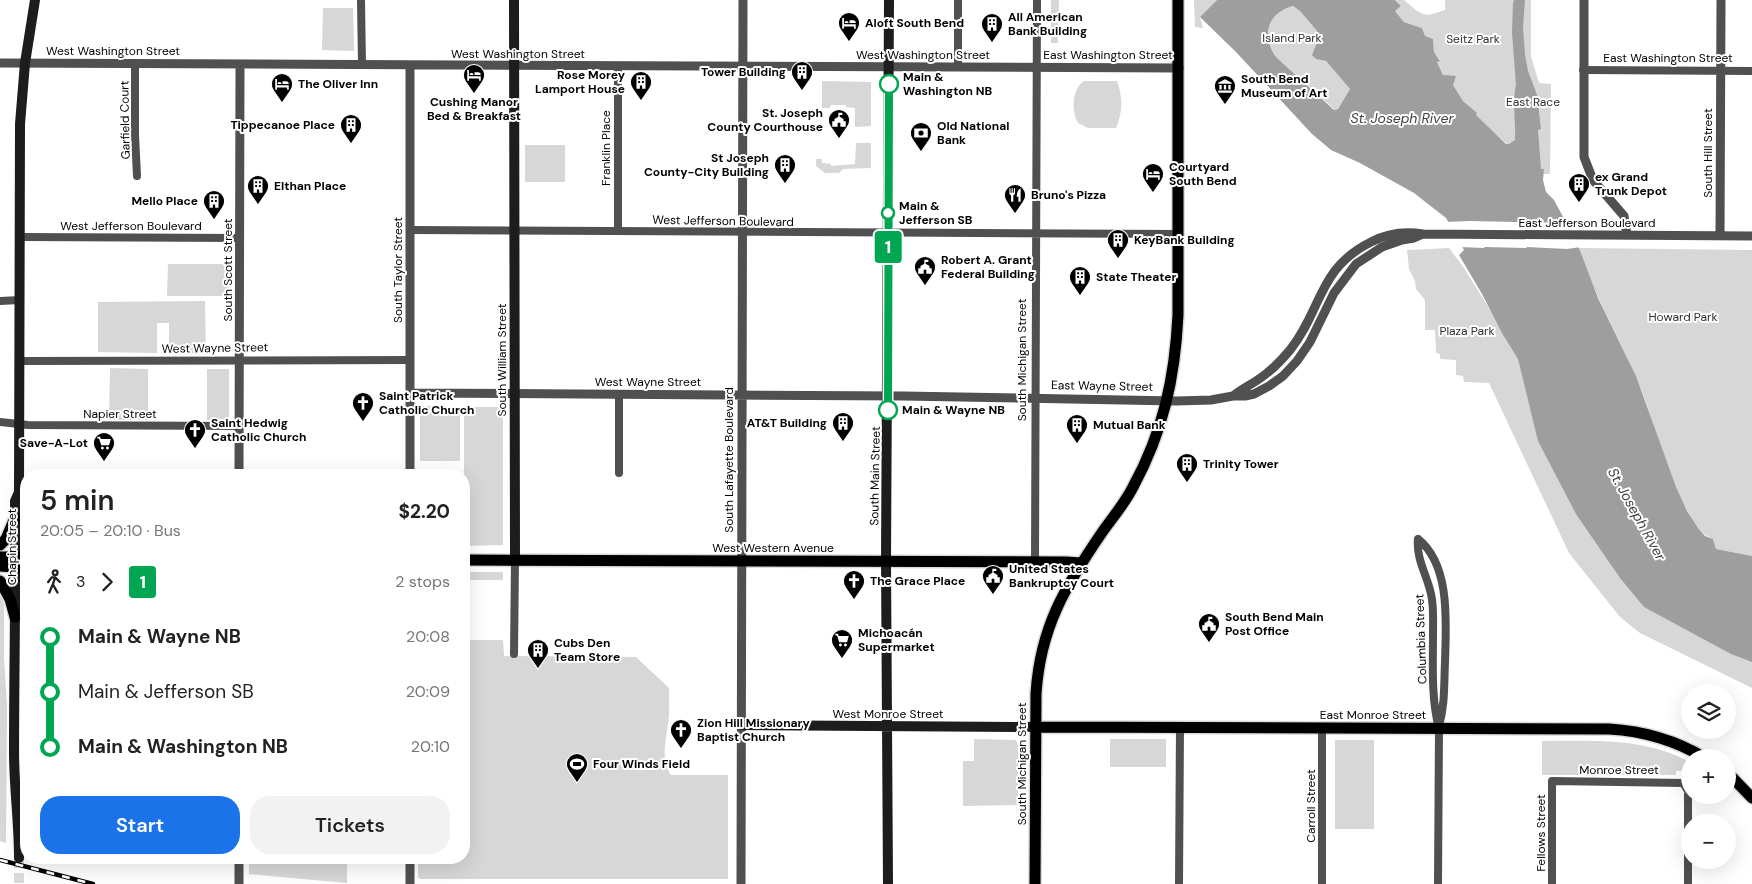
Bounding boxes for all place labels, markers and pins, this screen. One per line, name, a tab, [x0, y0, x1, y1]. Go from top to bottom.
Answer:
place label: All American Bank Building	[1008, 9, 1087, 39]
hotel icon: Aloft South Bend	[837, 11, 861, 42]
building icon: All American Bank Building	[980, 12, 1004, 43]
place label: Aloft South Bend	[865, 15, 964, 31]
building icon: Tower Building	[790, 60, 814, 91]
hotel icon: Cushing Manor Bed & Breakfast	[462, 63, 486, 94]
place label: Tower Building	[701, 64, 786, 80]
place label: Rose Morey Lamport House	[535, 67, 626, 97]
place label: Main & Washington NB	[903, 69, 993, 99]
building icon: Rose Morey Lamport House	[629, 70, 653, 101]
place label: South Bend Museum of Art	[1241, 71, 1327, 101]
hotel icon: The Oliver Inn	[270, 72, 294, 103]
marker: Main & Washington NB	[879, 74, 899, 94]
museum icon: South Bend Museum of Art	[1213, 74, 1237, 105]
place label: The Oliver Inn	[298, 76, 378, 92]
place label: Cushing Manor Bed & Breakfast	[427, 94, 521, 124]
place label: St. Joseph County Courthouse	[707, 105, 823, 135]
public building icon: St. Joseph County Courthouse	[827, 108, 851, 139]
building icon: Tippecanoe Place	[339, 113, 363, 144]
place label: Tippecanoe Place	[230, 117, 335, 133]
place label: Old National Bank	[937, 118, 1009, 148]
bank icon: Old National Bank	[909, 121, 933, 152]
place label: St Joseph County-City Building	[644, 150, 769, 180]
building icon: St Joseph County-City Building	[773, 153, 797, 184]
place label: Courtyard South Bend	[1169, 159, 1237, 189]
hotel icon: Courtyard South Bend	[1141, 162, 1165, 193]
place label: ex Grand Trunk Depot	[1595, 169, 1667, 199]
building icon: ex Grand Trunk Depot	[1567, 172, 1591, 203]
building icon: Elthan Place	[246, 174, 270, 205]
place label: Elthan Place	[274, 178, 346, 194]
restaurant icon: Bruno's Pizza	[1003, 183, 1027, 214]
place label: Bruno's Pizza	[1031, 187, 1106, 203]
building icon: Mello Place	[202, 189, 226, 220]
place label: Mello Place	[131, 193, 198, 209]
place label: Main & Jefferson SB	[899, 198, 973, 228]
marker: Main & Jefferson SB	[881, 206, 895, 220]
building icon: KeyBank Building	[1106, 228, 1130, 259]
place label: KeyBank Building	[1134, 232, 1235, 248]
place label: Robert A. Grant Federal Building	[941, 252, 1035, 282]
public building icon: Robert A. Grant Federal Building	[913, 255, 937, 286]
building icon: State Theater	[1068, 265, 1092, 296]
place label: State Theater	[1096, 269, 1177, 285]
place label: Saint Patrick Catholic Church	[379, 388, 475, 418]
church icon: Saint Patrick Catholic Church	[351, 391, 375, 422]
marker: Main & Wayne NB	[878, 400, 898, 420]
place label: Main & Wayne NB	[902, 402, 1005, 418]
building icon: AT&T Building	[831, 411, 855, 442]
building icon: Mutual Bank	[1065, 413, 1089, 444]
place label: Saint Hedwig Catholic Church	[211, 415, 307, 445]
place label: AT&T Building	[747, 415, 827, 431]
place label: Mutual Bank	[1093, 417, 1166, 433]
church icon: Saint Hedwig Catholic Church	[183, 418, 207, 449]
supermarket icon: Save-A-Lot	[92, 431, 116, 462]
place label: Save-A-Lot	[20, 435, 88, 451]
building icon: Trinity Tower	[1175, 452, 1199, 483]
place label: Trinity Tower	[1203, 456, 1279, 472]
place label: United States Bankruptcy Court	[1009, 561, 1114, 591]
public building icon: United States Bankruptcy Court	[981, 564, 1005, 595]
church icon: The Grace Place	[842, 569, 866, 600]
place label: The Grace Place	[870, 573, 965, 589]
place label: South Bend Main Post Office	[1225, 609, 1324, 639]
public building icon: South Bend Main Post Office	[1197, 612, 1221, 643]
place label: Michoacán Supermarket	[858, 625, 935, 655]
supermarket icon: Michoacán Supermarket	[830, 628, 854, 659]
place label: Cubs Den Team Store	[554, 635, 620, 665]
building icon: Cubs Den Team Store	[526, 638, 550, 669]
place label: Zion Hill Missionary Baptist Church	[697, 715, 810, 745]
church icon: Zion Hill Missionary Baptist Church	[669, 718, 693, 749]
sports icon: Four Winds Field	[565, 752, 589, 783]
place label: Four Winds Field	[593, 756, 690, 772]

